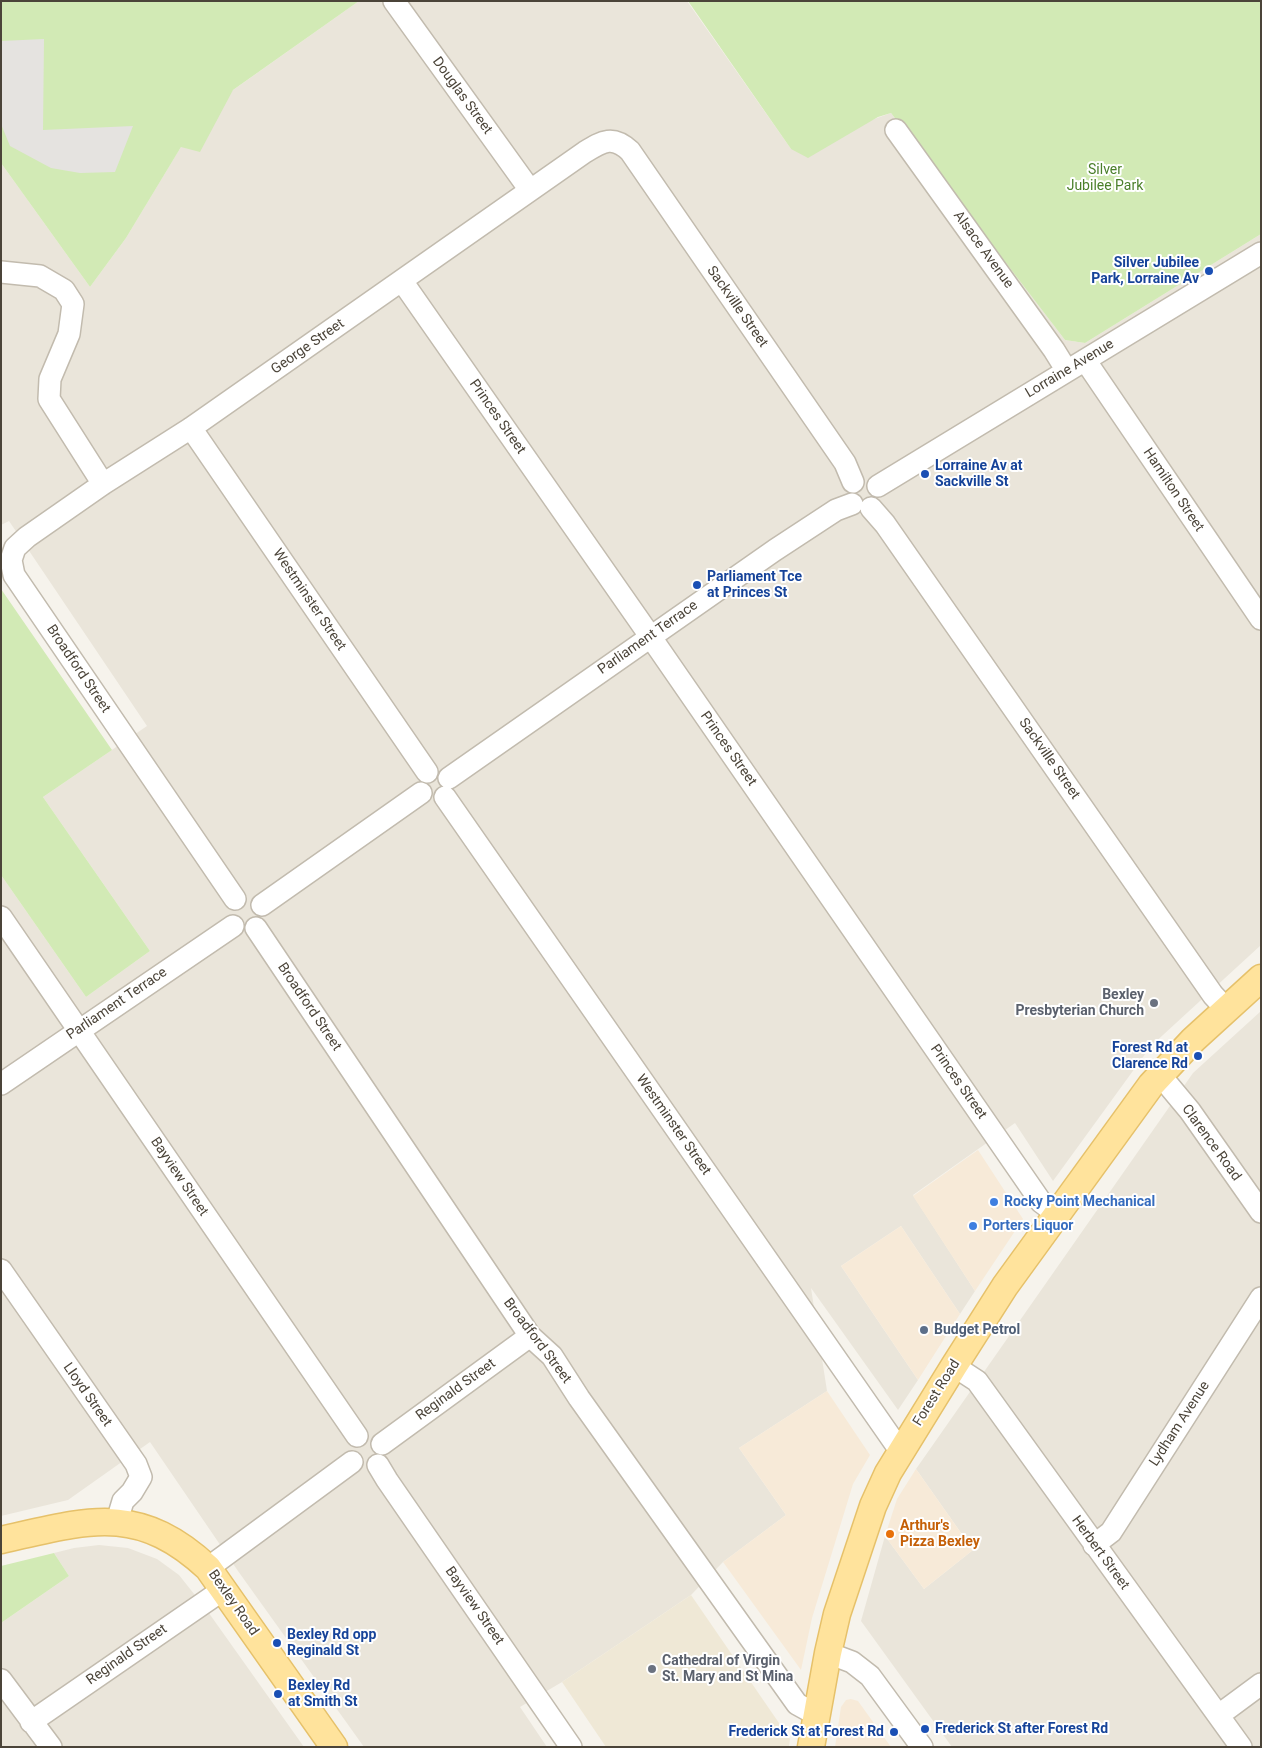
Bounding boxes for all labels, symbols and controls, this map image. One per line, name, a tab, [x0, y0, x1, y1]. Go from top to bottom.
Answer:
street label: Douglas Street	[428, 54, 496, 138]
park label: Silver Jubilee Park	[1067, 162, 1143, 194]
street label: Alsace Avenue	[949, 208, 1017, 292]
place label: Silver Jubilee Park, Lorraine Av	[1091, 255, 1199, 288]
street label: Sackville Street	[703, 263, 771, 351]
marker: Silver Jubilee Park, Lorraine Av	[1203, 265, 1215, 277]
street label: George Street	[268, 316, 348, 378]
street label: Lorraine Avenue	[1023, 336, 1117, 402]
street label: Princes Street	[465, 377, 529, 457]
street label: Hamilton Street	[1139, 445, 1207, 535]
place label: Lorraine Av at Sackville St	[935, 458, 1022, 491]
marker: Lorraine Av at Sackville St	[919, 468, 931, 480]
street label: Westminster Street	[269, 546, 349, 654]
place label: Parliament Tce at Princes St	[707, 569, 802, 602]
marker: Parliament Tce at Princes St	[691, 579, 703, 591]
street label: Parliament Terrace	[595, 597, 701, 679]
street label: Broadford Street	[42, 622, 114, 716]
street label: Princes Street	[696, 709, 760, 789]
street label: Sackville Street	[1015, 715, 1083, 803]
street label: Broadford Street	[273, 960, 345, 1054]
street label: Parliament Terrace	[64, 964, 170, 1044]
place label: Bexley Presbyterian Church	[1015, 987, 1144, 1020]
marker: Bexley Presbyterian Church	[1148, 997, 1160, 1009]
place label: Forest Rd at Clarence Rd	[1112, 1040, 1188, 1072]
street label: Princes Street	[926, 1042, 990, 1122]
marker: Forest Rd at Clarence Rd	[1192, 1050, 1204, 1062]
street label: Westminster Street	[632, 1071, 714, 1179]
street label: Clarence Road	[1178, 1102, 1244, 1184]
street label: Bayview Street	[146, 1134, 212, 1220]
place label: Rocky Point Mechanical	[1004, 1194, 1155, 1210]
marker: Rocky Point Mechanical	[988, 1196, 1000, 1208]
place label: Porters Liquor	[983, 1218, 1073, 1234]
marker: Porters Liquor	[967, 1220, 979, 1232]
street label: Broadford Street	[499, 1295, 575, 1387]
place label: Budget Petrol	[934, 1322, 1020, 1338]
marker: Budget Petrol	[918, 1324, 930, 1336]
street label: Reginald Street	[413, 1355, 499, 1425]
street label: Forest Road	[910, 1357, 964, 1429]
street label: Lloyd Street	[59, 1360, 115, 1430]
street label: Lydham Avenue	[1146, 1378, 1214, 1470]
street label: Herbert Street	[1067, 1513, 1133, 1593]
place label: Arthur's Pizza Bexley	[900, 1518, 980, 1550]
marker: Arthur's Pizza Bexley	[884, 1528, 896, 1540]
street label: Bayview Street	[441, 1564, 507, 1648]
street label: Bexley Road	[204, 1567, 262, 1639]
street label: Reginald Street	[84, 1621, 170, 1689]
place label: Bexley Rd opp Reginald St	[287, 1627, 376, 1660]
marker: Bexley Rd opp Reginald St	[271, 1637, 283, 1649]
place label: Cathedral of Virgin St. Mary and St Mina	[662, 1653, 793, 1685]
marker: Cathedral of Virgin St. Mary and St Mina	[646, 1663, 658, 1675]
place label: Bexley Rd at Smith St	[288, 1678, 358, 1710]
marker: Bexley Rd at Smith St	[272, 1688, 284, 1700]
place label: Frederick St after Forest Rd	[935, 1721, 1108, 1737]
marker: Frederick St after Forest Rd	[919, 1723, 931, 1735]
place label: Frederick St at Forest Rd	[729, 1724, 884, 1740]
marker: Frederick St at Forest Rd	[888, 1726, 900, 1738]

